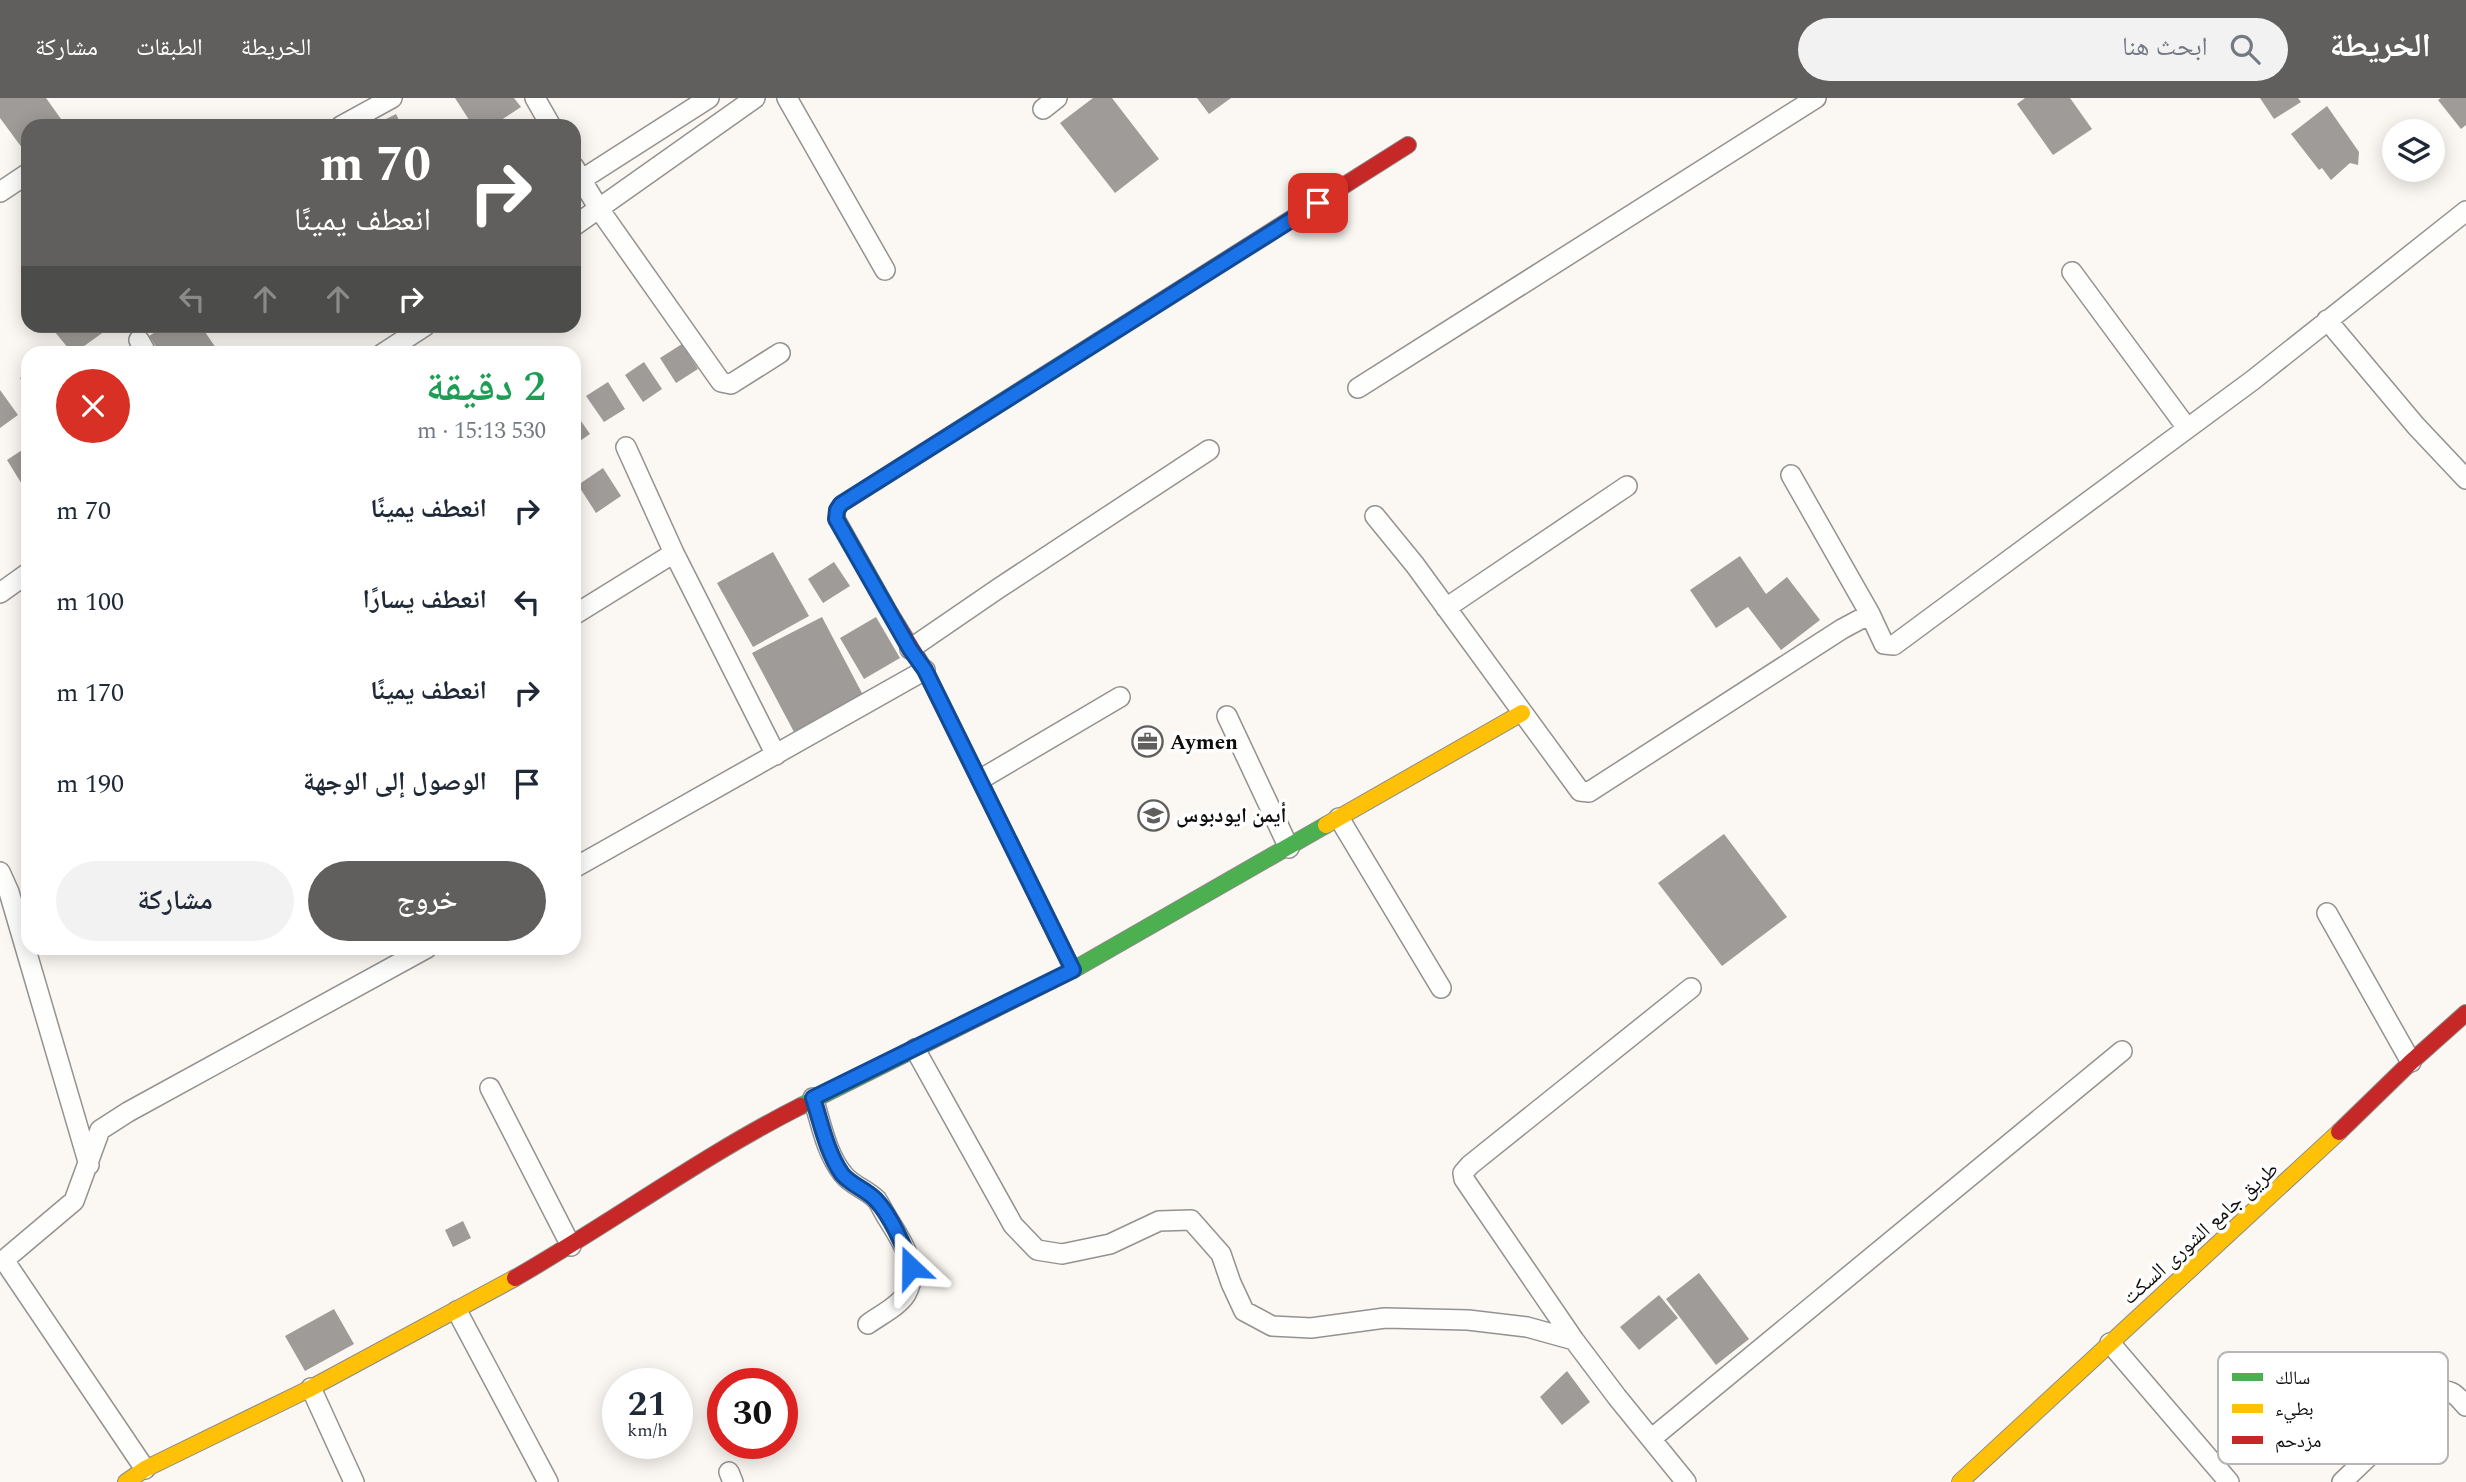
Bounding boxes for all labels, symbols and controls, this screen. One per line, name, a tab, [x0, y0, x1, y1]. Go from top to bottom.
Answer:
search box	[1798, 18, 2288, 81]
text: الخريطة	[2330, 21, 2431, 71]
text: ابحث هنا	[2122, 27, 2208, 67]
text: مشاركة	[35, 30, 98, 66]
text: الطبقات	[136, 30, 203, 66]
text: الخريطة	[241, 30, 311, 66]
icon: search	[2226, 30, 2264, 68]
map controls	[2382, 119, 2445, 182]
button: layers	[2382, 119, 2445, 182]
text: 70 m	[320, 128, 431, 203]
icon: right	[455, 147, 546, 238]
pin	[1288, 173, 1348, 233]
icon: arrive	[1299, 184, 1337, 222]
text: انعطف يمينًا	[294, 196, 431, 245]
icon: left	[173, 280, 211, 318]
icon: ahead	[246, 280, 284, 318]
icon: ahead	[319, 280, 357, 318]
icon: right	[392, 280, 430, 318]
text: 2 دقيقة	[426, 356, 546, 419]
button: close	[56, 369, 130, 443]
text: 530 m · 15:13	[417, 414, 546, 449]
text: انعطف يمينًا	[370, 489, 487, 529]
text: 70 m	[56, 491, 111, 531]
icon: right	[508, 492, 546, 530]
text: انعطف يسارًا	[363, 580, 487, 620]
text: 100 m	[56, 582, 124, 622]
icon: left	[508, 583, 546, 621]
text: انعطف يمينًا	[370, 671, 487, 711]
text: 170 m	[56, 673, 124, 713]
icon: right	[508, 674, 546, 712]
office icon: Aymen	[1130, 725, 1164, 759]
place label: Aymen	[1170, 727, 1238, 759]
text: الوصول إلى الوجهة	[303, 762, 487, 802]
text: 190 m	[56, 764, 124, 804]
icon: arrive	[508, 765, 546, 803]
school or university icon: أيمن ايودبوس	[1136, 798, 1170, 832]
place label: أيمن ايودبوس	[1176, 800, 1287, 832]
button: مشاركة	[56, 861, 294, 941]
button: خروج	[308, 861, 546, 941]
street label: طريق جامع الشورى السكت	[2115, 1154, 2286, 1313]
position arrow	[874, 1230, 948, 1304]
legend	[2218, 1352, 2448, 1464]
text: سالك	[2275, 1364, 2310, 1393]
speed limit sign: 30	[707, 1368, 798, 1459]
text: 21	[628, 1378, 667, 1431]
text: بطيء	[2275, 1395, 2314, 1424]
text: km/h	[627, 1417, 668, 1444]
text: مزدحم	[2275, 1427, 2321, 1456]

